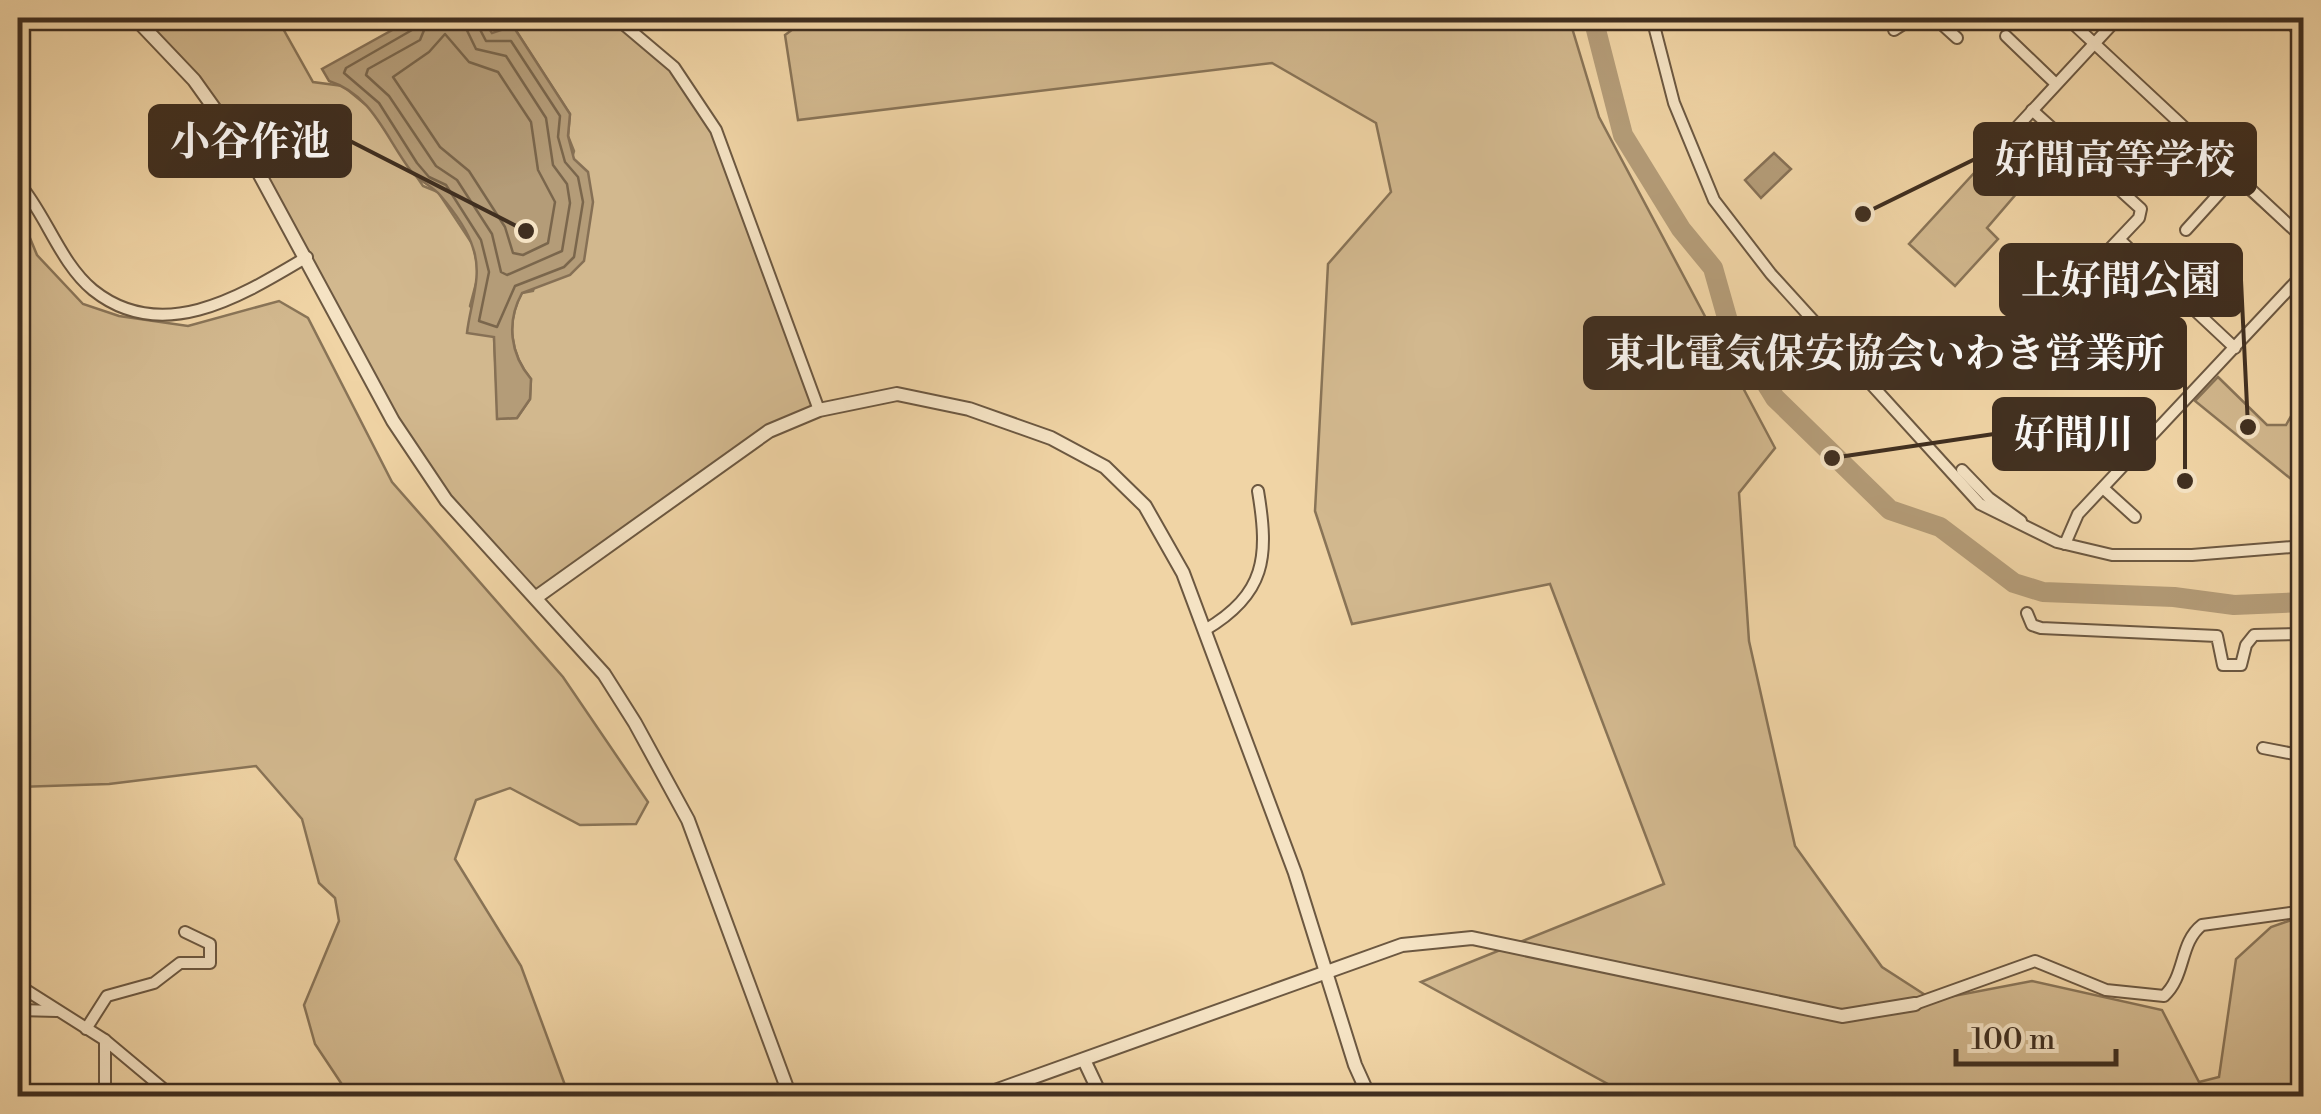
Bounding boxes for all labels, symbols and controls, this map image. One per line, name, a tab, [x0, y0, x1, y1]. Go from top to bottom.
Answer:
callout: 小谷作池	[150, 106, 350, 176]
text: 小谷作池	[170, 118, 330, 168]
callout: 好間高等学校	[1975, 124, 2255, 194]
text: 好間高等学校	[1995, 136, 2235, 186]
callout: 上好間公園	[2001, 245, 2241, 315]
text: 上好間公園	[2021, 257, 2221, 307]
callout: 東北電気保安協会いわき営業所	[1585, 318, 2185, 388]
text: 東北電気保安協会いわき営業所	[1605, 330, 2165, 380]
callout: 好間川	[1994, 399, 2154, 469]
text: 好間川	[2014, 411, 2134, 461]
scale bar	[1956, 1004, 2116, 1066]
text: 100 m	[1971, 1021, 2055, 1059]

